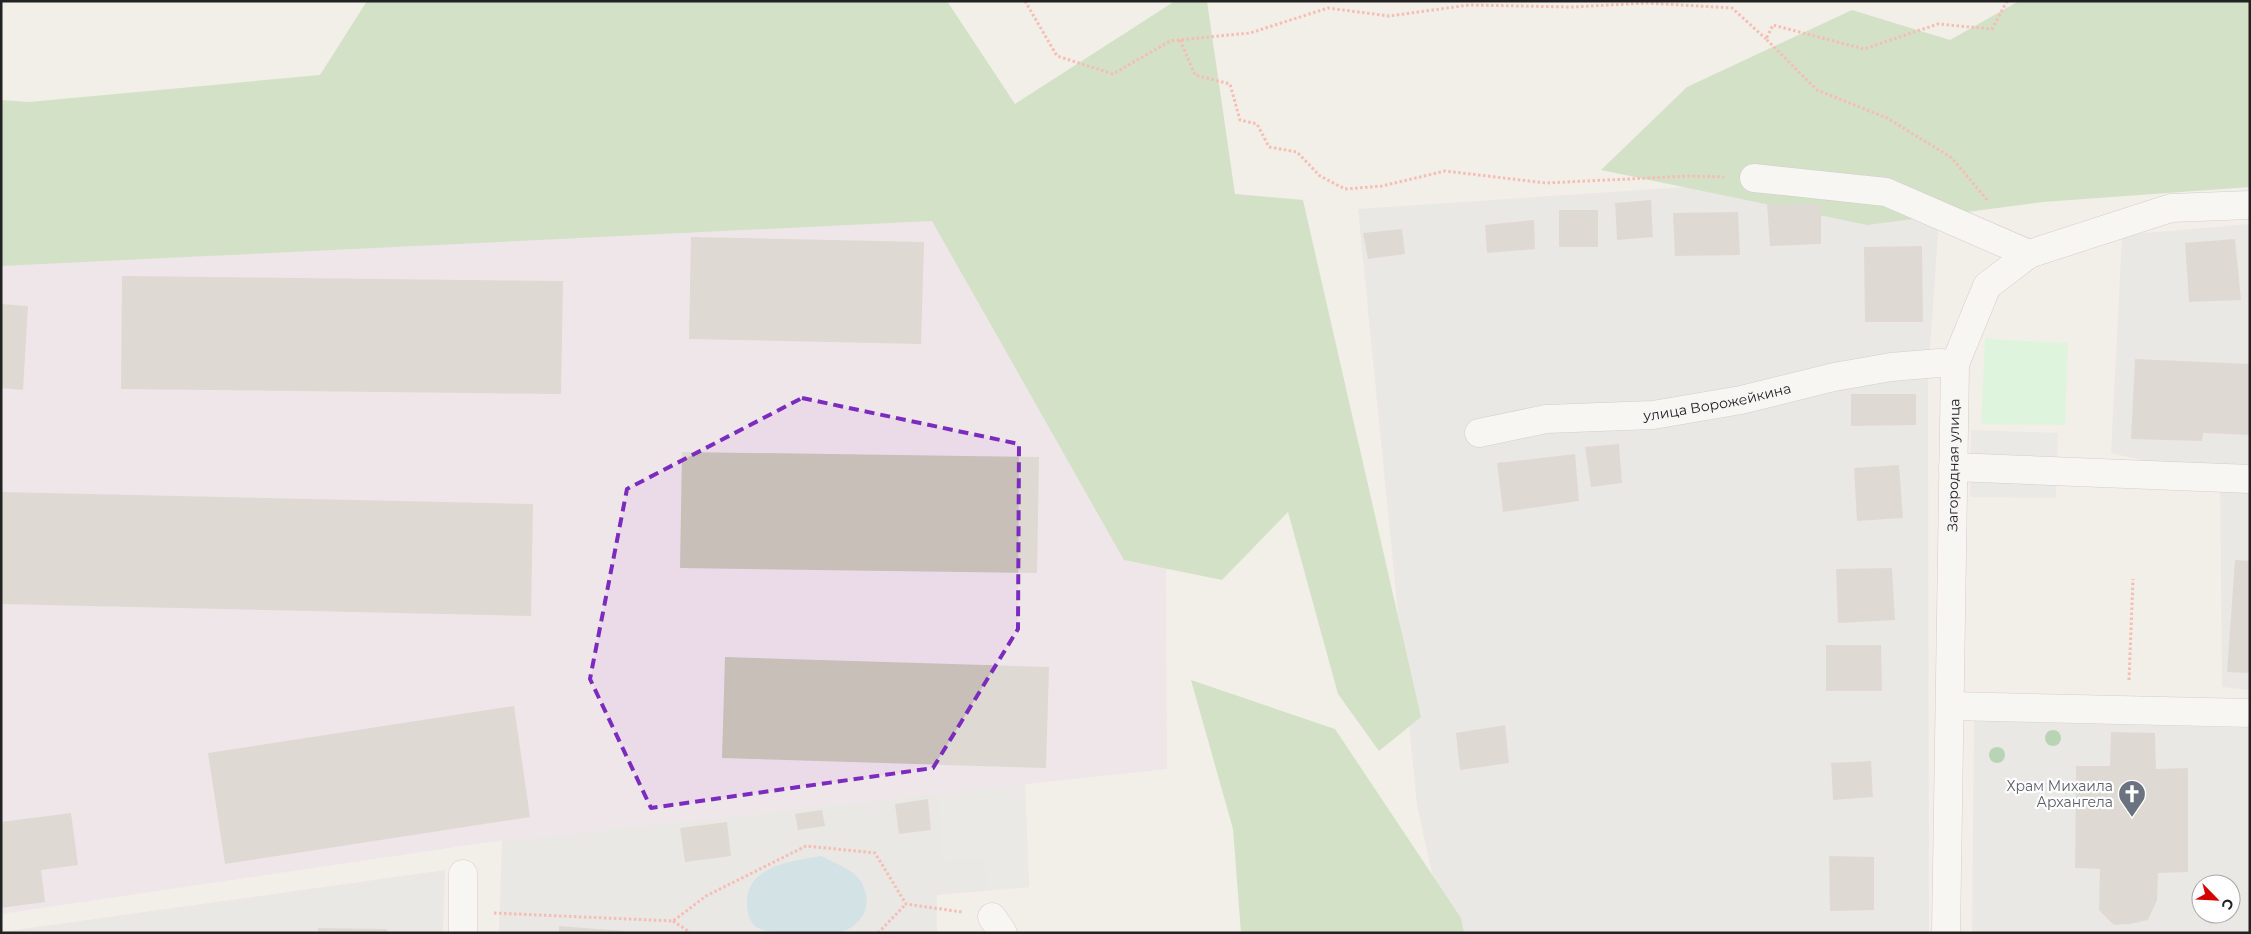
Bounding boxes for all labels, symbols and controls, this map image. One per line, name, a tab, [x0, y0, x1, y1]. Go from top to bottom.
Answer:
street label: улица Ворожейкина	[1642, 379, 1793, 424]
street label: Загородная улица	[1943, 398, 1963, 532]
place label: Храм Михаила Архангела	[2006, 777, 2113, 811]
church icon: Храм Михаила Архангела	[2117, 779, 2147, 818]
north arrow	[2191, 874, 2241, 924]
text: С	[2218, 896, 2238, 913]

